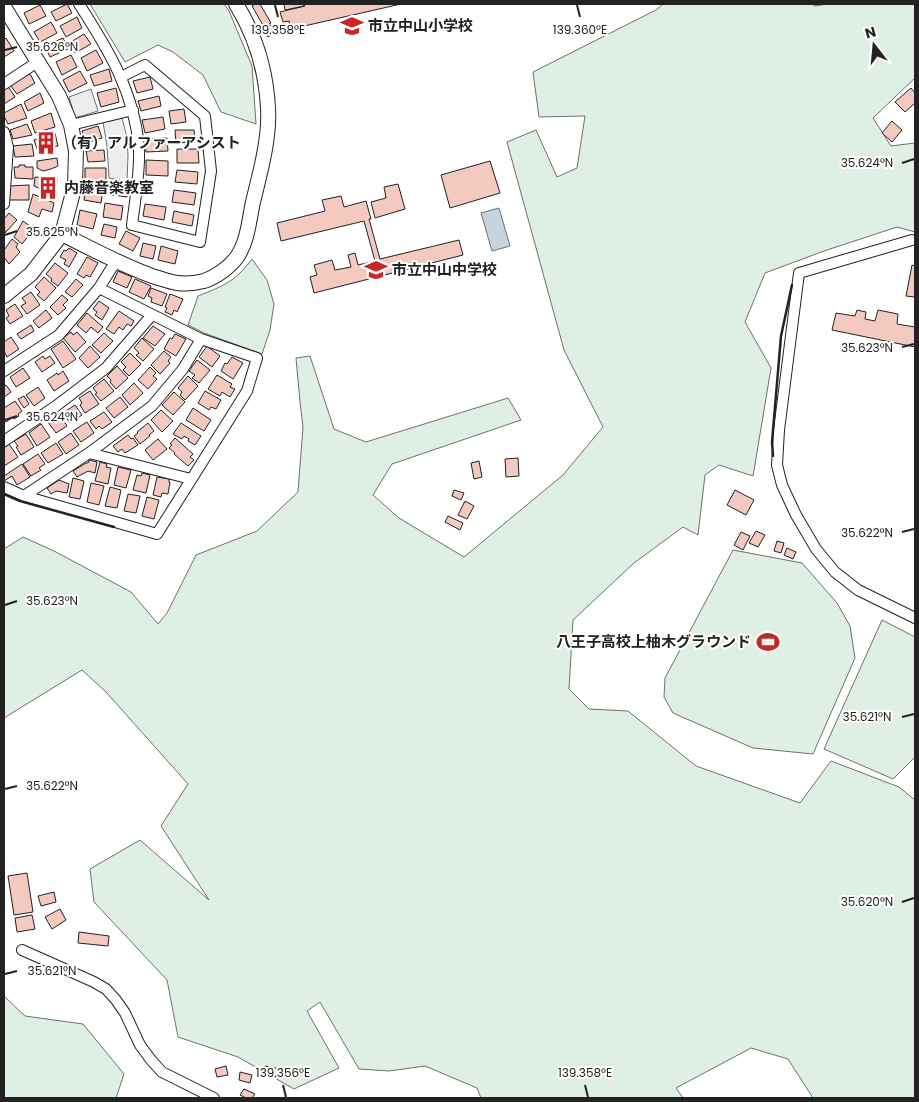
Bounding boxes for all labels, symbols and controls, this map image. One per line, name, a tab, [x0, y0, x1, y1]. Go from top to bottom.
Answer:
school or university icon: 市立中山小学校	[339, 13, 365, 39]
place label: 市立中山小学校	[368, 15, 473, 36]
north arrow	[849, 20, 899, 70]
text: 139.358°E	[251, 21, 305, 38]
text: 139.360°E	[553, 21, 607, 38]
text: N	[863, 21, 878, 44]
text: 35.626°N	[26, 38, 78, 55]
building icon: （有）アルファーアシスト	[33, 130, 59, 156]
place label: （有）アルファーアシスト	[62, 132, 241, 153]
text: 35.624°N	[841, 154, 893, 171]
building icon: 内藤音楽教室	[35, 175, 61, 201]
place label: 内藤音楽教室	[64, 177, 154, 198]
text: 35.625°N	[26, 223, 78, 240]
school or university icon: 市立中山中学校	[363, 257, 389, 283]
place label: 市立中山中学校	[392, 259, 497, 280]
text: 35.623°N	[841, 339, 893, 356]
text: 35.624°N	[26, 408, 78, 425]
text: 35.622°N	[841, 524, 893, 541]
text: 35.623°N	[26, 592, 78, 609]
sports icon: 八王子高校上柚木グラウンド	[755, 629, 781, 655]
place label: 八王子高校上柚木グラウンド	[556, 631, 751, 652]
text: 35.621°N	[843, 708, 891, 725]
text: 35.622°N	[26, 777, 78, 794]
text: 35.620°N	[841, 893, 893, 910]
text: 35.621°N	[28, 962, 76, 979]
text: 139.356°E	[256, 1064, 310, 1081]
text: 139.358°E	[558, 1064, 612, 1081]

